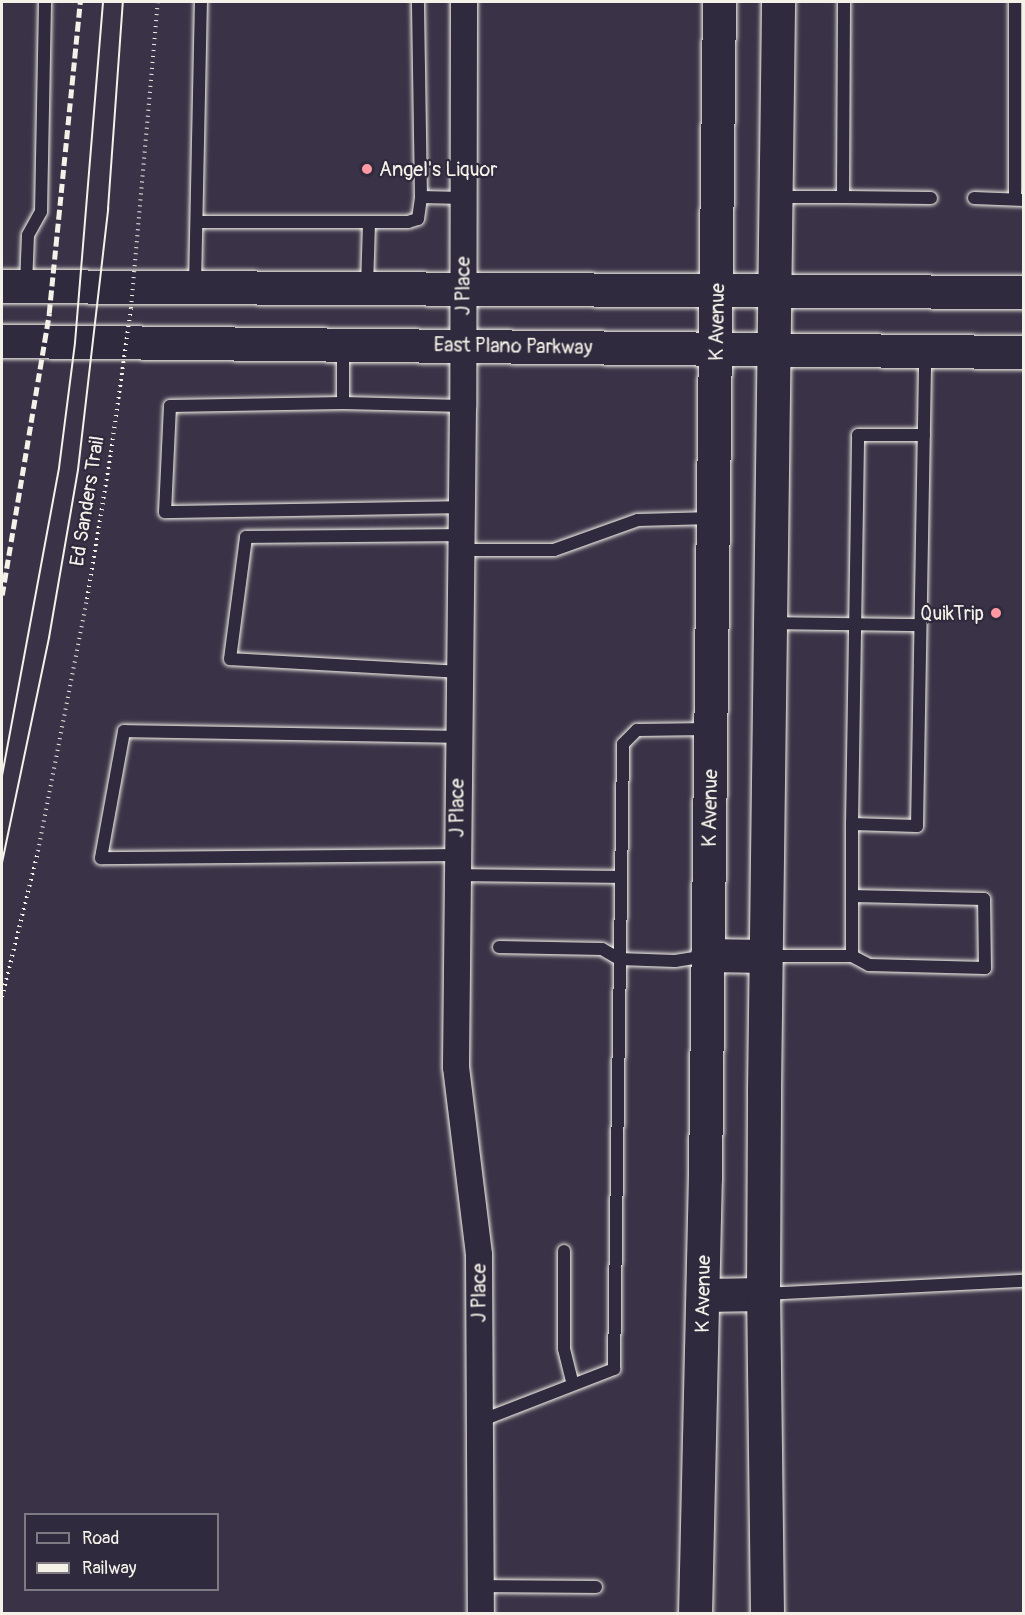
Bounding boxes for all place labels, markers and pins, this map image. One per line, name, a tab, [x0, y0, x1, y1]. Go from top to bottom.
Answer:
place label: Angel's Liquor	[379, 157, 497, 181]
marker: Angel's Liquor	[360, 162, 374, 176]
place label: QuikTrip	[920, 601, 984, 625]
marker: QuikTrip	[989, 606, 1003, 620]

